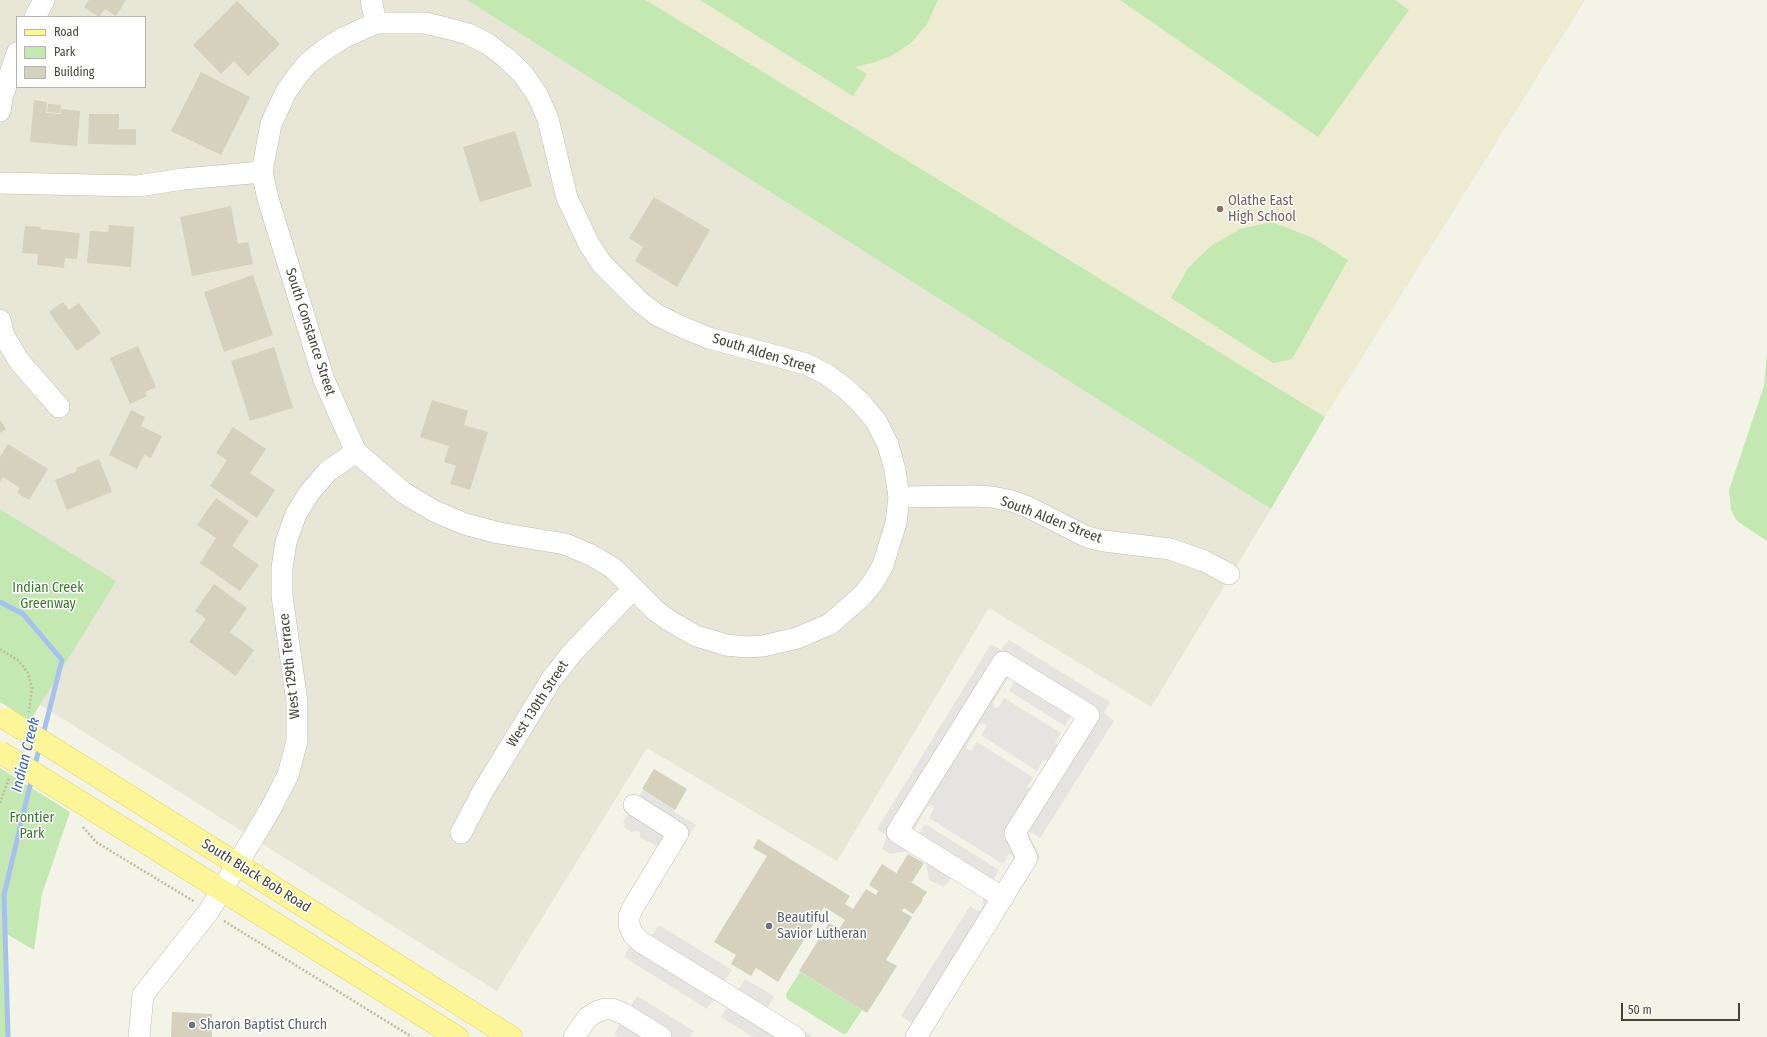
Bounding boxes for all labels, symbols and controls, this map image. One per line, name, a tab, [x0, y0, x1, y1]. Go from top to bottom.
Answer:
legend	[16, 16, 146, 88]
text: Road	[54, 25, 79, 39]
text: Park	[54, 45, 75, 59]
text: Building	[54, 65, 94, 79]
place label: Olathe East High School	[1228, 193, 1296, 226]
marker: Olathe East High School	[1215, 204, 1225, 214]
street label: South Constance Street	[281, 266, 339, 398]
street label: South Alden Street	[710, 330, 818, 378]
street label: South Alden Street	[998, 493, 1104, 547]
park label: Indian Creek Greenway	[12, 580, 84, 612]
street label: West 129th Terrace	[276, 612, 304, 720]
street label: West 130th Street	[504, 658, 572, 750]
water label: Indian Creek	[8, 716, 44, 794]
park label: Frontier Park	[10, 810, 54, 842]
street label: South Black Bob Road	[198, 836, 314, 916]
place label: Beautiful Savior Lutheran	[777, 910, 867, 942]
marker: Beautiful Savior Lutheran	[764, 921, 774, 931]
scale bar	[1623, 995, 1742, 1021]
text: 50 m	[1628, 1003, 1652, 1017]
place label: Sharon Baptist Church	[200, 1017, 327, 1033]
marker: Sharon Baptist Church	[187, 1020, 197, 1030]

